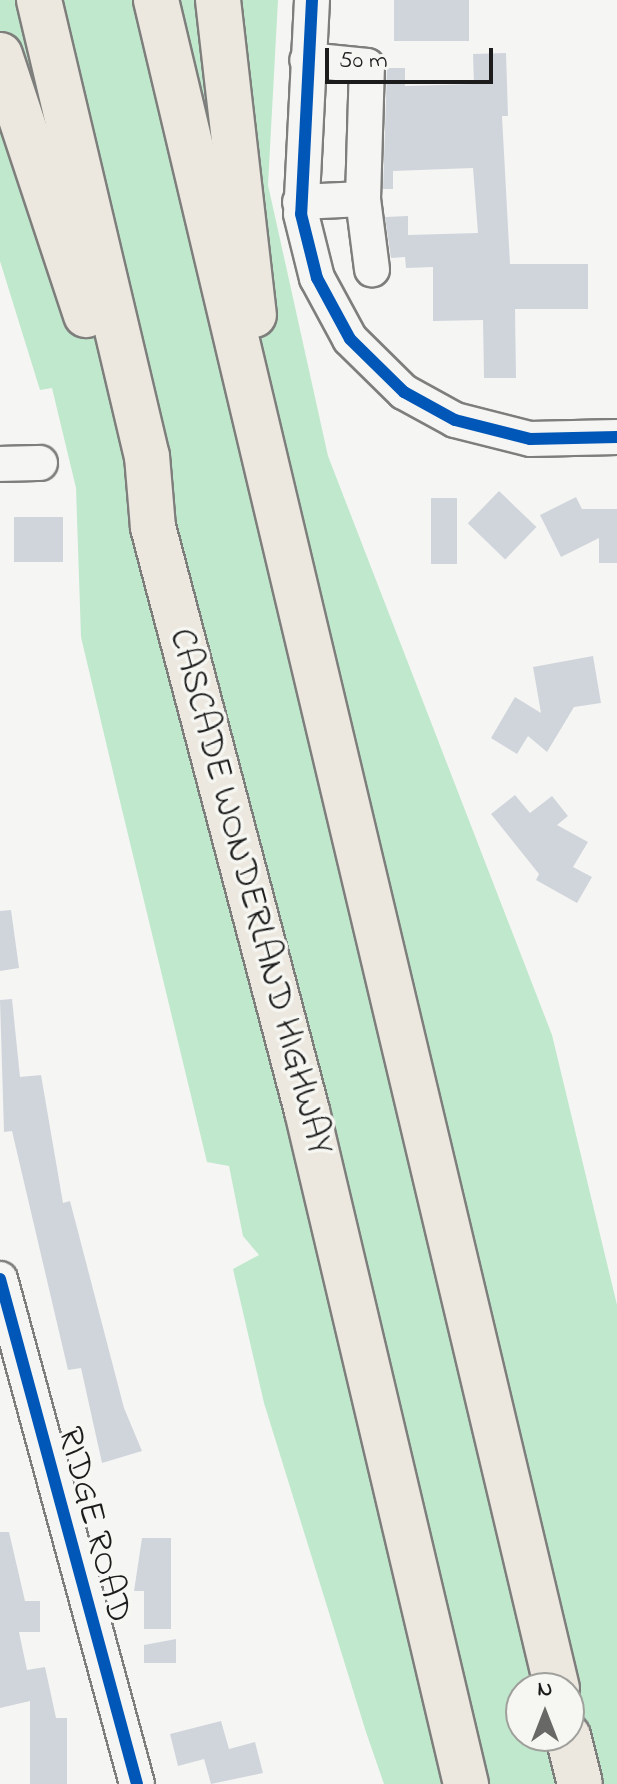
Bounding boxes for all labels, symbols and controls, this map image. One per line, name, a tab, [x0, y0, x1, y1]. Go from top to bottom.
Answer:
scale bar	[329, 32, 497, 82]
text: 50 m	[339, 44, 388, 79]
street label: CASCADE WONDERLAND HIGHWAY	[158, 624, 340, 1160]
street label: RIDGE ROAD	[46, 1422, 140, 1628]
north arrow	[505, 1672, 585, 1752]
text: N	[538, 1674, 552, 1706]

